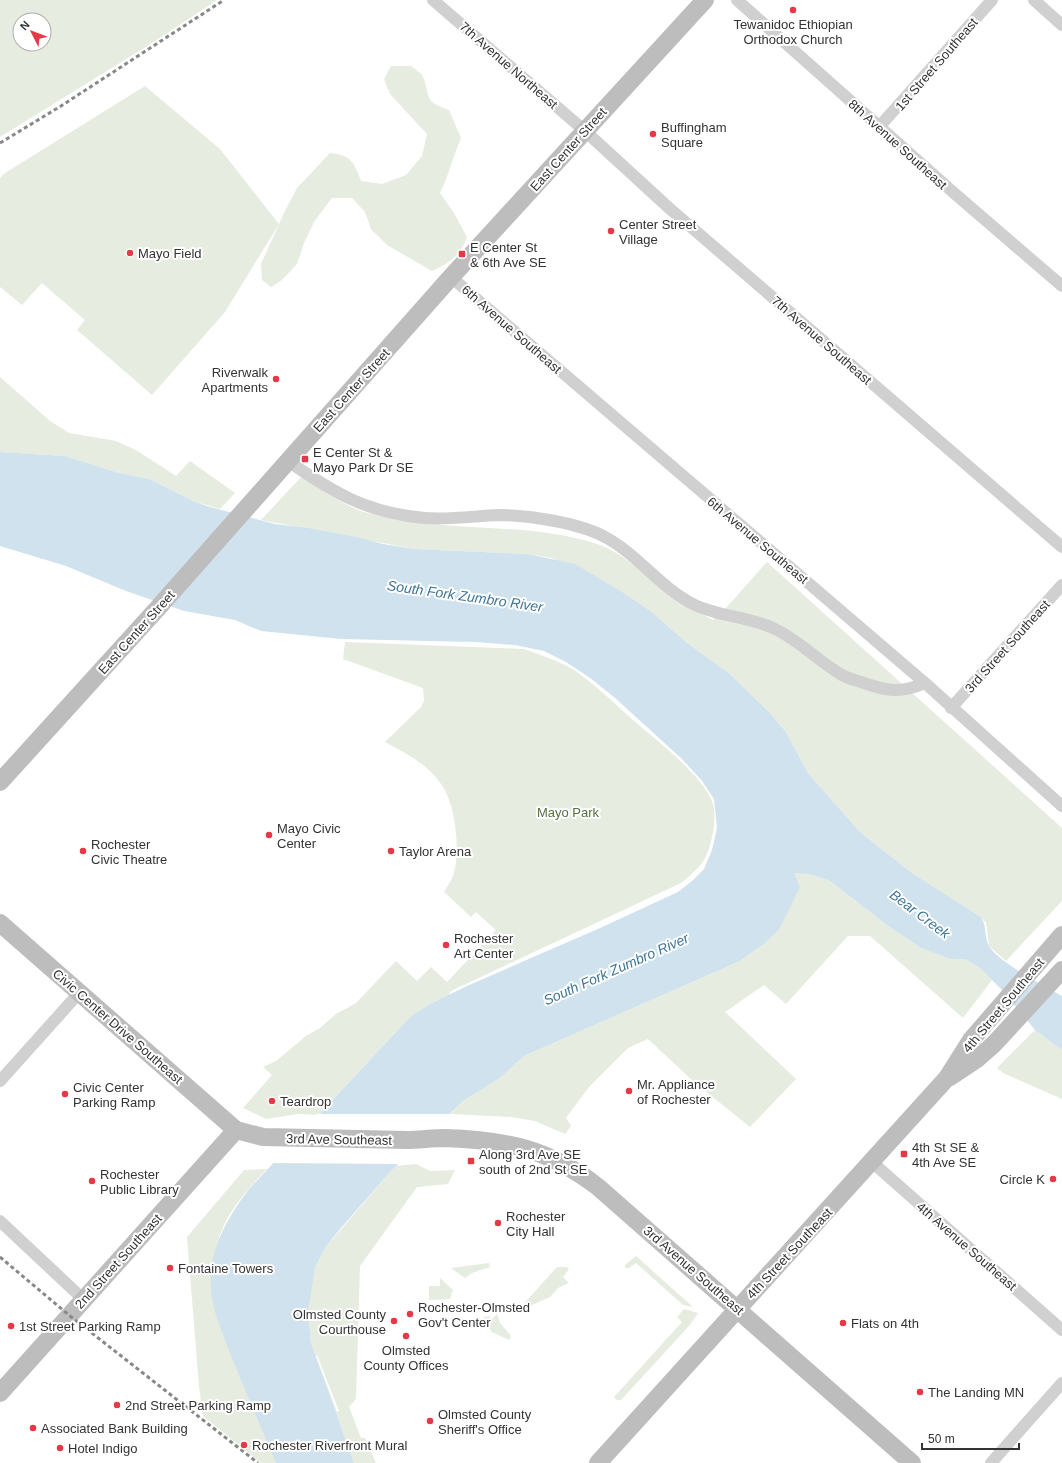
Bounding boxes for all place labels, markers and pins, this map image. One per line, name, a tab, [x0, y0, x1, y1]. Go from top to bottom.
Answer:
marker: Tewanidoc Ethiopian Orthodox Church	[788, 5, 798, 15]
place label: Tewanidoc Ethiopian Orthodox Church	[733, 17, 853, 47]
place label: Buffingham Square	[661, 120, 727, 150]
marker: Buffingham Square	[648, 129, 658, 139]
place label: Center Street Village	[619, 217, 697, 247]
marker: Center Street Village	[606, 226, 616, 236]
place label: E Center St & 6th Ave SE	[470, 240, 547, 270]
place label: Mayo Field	[138, 246, 202, 261]
marker: Mayo Field	[125, 248, 135, 258]
marker: E Center St & 6th Ave SE	[457, 249, 467, 259]
place label: Riverwalk Apartments	[202, 365, 268, 395]
marker: Riverwalk Apartments	[271, 374, 281, 384]
place label: E Center St & Mayo Park Dr SE	[313, 445, 414, 475]
marker: E Center St & Mayo Park Dr SE	[300, 454, 310, 464]
place label: Mayo Civic Center	[277, 821, 341, 851]
marker: Mayo Civic Center	[264, 830, 274, 840]
place label: Rochester Civic Theatre	[91, 837, 167, 867]
place label: Taylor Arena	[399, 844, 472, 859]
marker: Rochester Civic Theatre	[78, 846, 88, 856]
marker: Taylor Arena	[386, 846, 396, 856]
place label: Rochester Art Center	[454, 931, 514, 961]
marker: Rochester Art Center	[441, 940, 451, 950]
place label: Mr. Appliance of Rochester	[637, 1077, 715, 1107]
place label: Civic Center Parking Ramp	[73, 1080, 155, 1110]
marker: Mr. Appliance of Rochester	[624, 1086, 634, 1096]
marker: Civic Center Parking Ramp	[60, 1089, 70, 1099]
place label: Teardrop	[280, 1094, 331, 1109]
marker: Teardrop	[267, 1096, 277, 1106]
place label: 4th St SE & 4th Ave SE	[912, 1140, 980, 1170]
place label: Along 3rd Ave SE south of 2nd St SE	[479, 1147, 588, 1177]
marker: 4th St SE & 4th Ave SE	[899, 1149, 909, 1159]
marker: Along 3rd Ave SE south of 2nd St SE	[466, 1156, 476, 1166]
place label: Rochester Public Library	[100, 1167, 179, 1197]
place label: Circle K	[999, 1172, 1045, 1187]
marker: Circle K	[1048, 1174, 1058, 1184]
marker: Rochester Public Library	[87, 1176, 97, 1186]
place label: Rochester City Hall	[506, 1209, 566, 1239]
marker: Rochester City Hall	[493, 1218, 503, 1228]
place label: Fontaine Towers	[178, 1261, 274, 1276]
marker: Fontaine Towers	[165, 1263, 175, 1273]
place label: Rochester-Olmsted Gov't Center	[418, 1300, 530, 1330]
place label: Olmsted County Courthouse	[293, 1307, 386, 1337]
marker: Rochester-Olmsted Gov't Center	[405, 1309, 415, 1319]
marker: Olmsted County Courthouse	[389, 1316, 399, 1326]
place label: Flats on 4th	[851, 1316, 919, 1331]
marker: Flats on 4th	[838, 1318, 848, 1328]
place label: 1st Street Parking Ramp	[19, 1319, 161, 1334]
marker: 1st Street Parking Ramp	[6, 1321, 16, 1331]
marker: Olmsted County Offices	[401, 1331, 411, 1341]
place label: Olmsted County Offices	[363, 1343, 449, 1373]
place label: The Landing MN	[928, 1385, 1024, 1400]
marker: The Landing MN	[915, 1387, 925, 1397]
place label: 2nd Street Parking Ramp	[125, 1398, 271, 1413]
marker: 2nd Street Parking Ramp	[112, 1400, 122, 1410]
place label: Olmsted County Sheriff's Office	[438, 1407, 532, 1437]
marker: Olmsted County Sheriff's Office	[425, 1416, 435, 1426]
place label: Associated Bank Building	[41, 1421, 188, 1436]
marker: Associated Bank Building	[28, 1423, 38, 1433]
place label: Rochester Riverfront Mural	[252, 1438, 407, 1453]
marker: Rochester Riverfront Mural	[239, 1440, 249, 1450]
place label: Hotel Indigo	[68, 1441, 137, 1456]
marker: Hotel Indigo	[55, 1443, 65, 1453]

